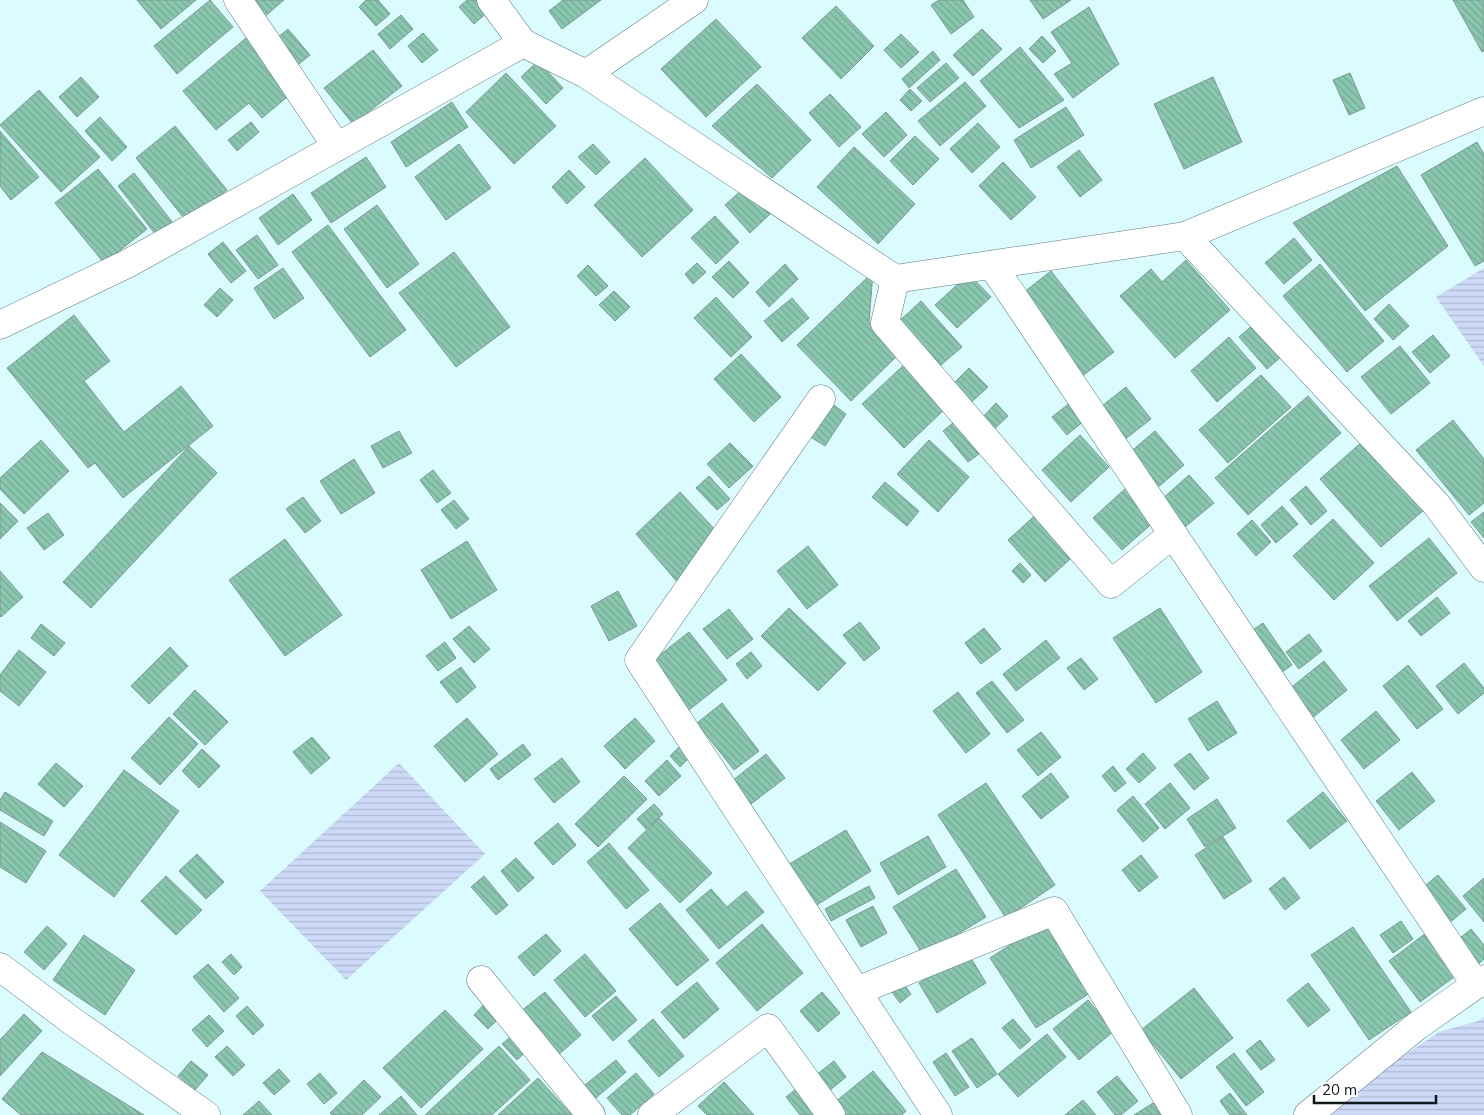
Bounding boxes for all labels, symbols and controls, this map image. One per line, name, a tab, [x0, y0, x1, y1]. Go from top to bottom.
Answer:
scale bar	[1314, 1072, 1436, 1104]
text: 20 m	[1322, 1080, 1357, 1099]

